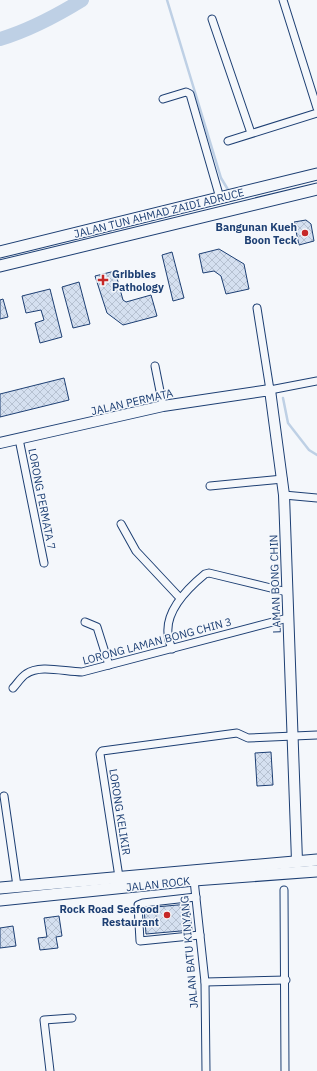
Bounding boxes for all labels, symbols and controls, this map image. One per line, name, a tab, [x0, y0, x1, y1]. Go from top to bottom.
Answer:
street label: JALAN TUN AHMAD ZAIDI ADRUCE	[72, 185, 246, 241]
place label: Bangunan Kueh Boon Teck	[216, 220, 298, 247]
marker: Bangunan Kueh Boon Teck	[300, 228, 310, 238]
place label: Gribbles Pathology	[112, 267, 164, 294]
marker: Gribbles Pathology	[97, 274, 109, 286]
street label: JALAN PERMATA	[90, 386, 174, 418]
street label: LORONG PERMATA 7	[25, 447, 59, 551]
street label: LAMAN BONG CHIN	[266, 534, 284, 634]
street label: LORONG LAMAN BONG CHIN 3	[81, 614, 233, 668]
street label: LORONG KELIKIR	[106, 768, 134, 856]
street label: JALAN ROCK	[125, 874, 191, 894]
street label: JALAN BATU KINYANG	[177, 895, 201, 1009]
place label: Rock Road Seafood Restaurant	[60, 902, 159, 929]
marker: Rock Road Seafood Restaurant	[162, 910, 172, 920]

